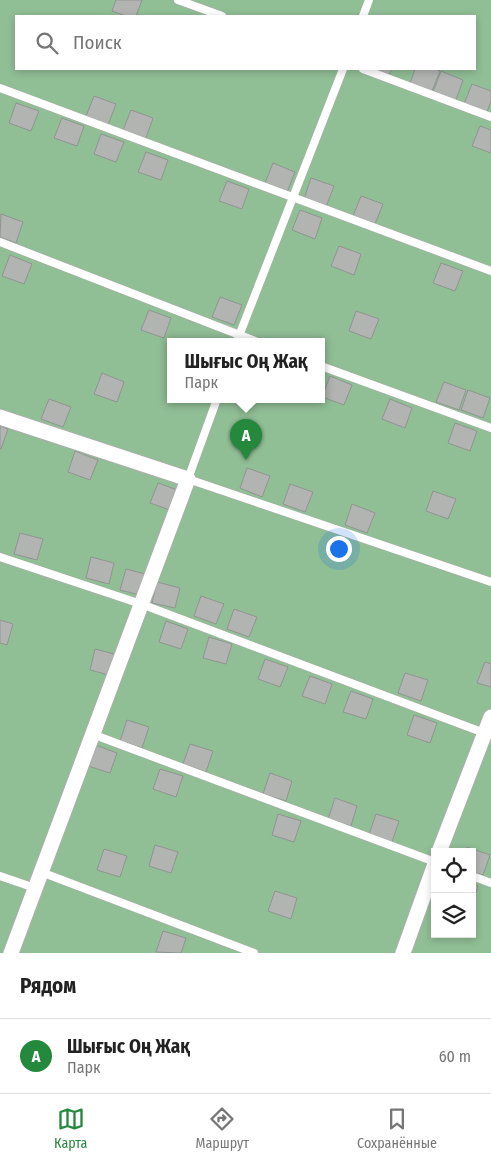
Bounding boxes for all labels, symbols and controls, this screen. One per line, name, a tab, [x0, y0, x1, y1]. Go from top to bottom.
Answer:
search box	[15, 15, 476, 70]
icon: search	[33, 29, 61, 57]
text: Поиск	[73, 31, 122, 54]
popup	[167, 338, 325, 403]
text: Шығыс Оң Жақ	[185, 350, 307, 373]
text: Парк	[185, 373, 218, 392]
pin: A	[230, 419, 262, 460]
your location	[326, 536, 352, 562]
map controls	[431, 848, 476, 938]
button: locate	[431, 848, 476, 893]
button: layers	[431, 893, 476, 938]
text: Рядом	[20, 973, 76, 999]
text: Шығыс Оң Жақ	[67, 1035, 190, 1058]
text: A	[32, 1047, 40, 1066]
text: 60 m	[439, 1047, 471, 1066]
text: Парк	[67, 1058, 101, 1077]
tab: Карта	[54, 1105, 87, 1152]
tab: Маршрут	[195, 1105, 249, 1152]
tab: Сохранённые	[357, 1105, 437, 1152]

